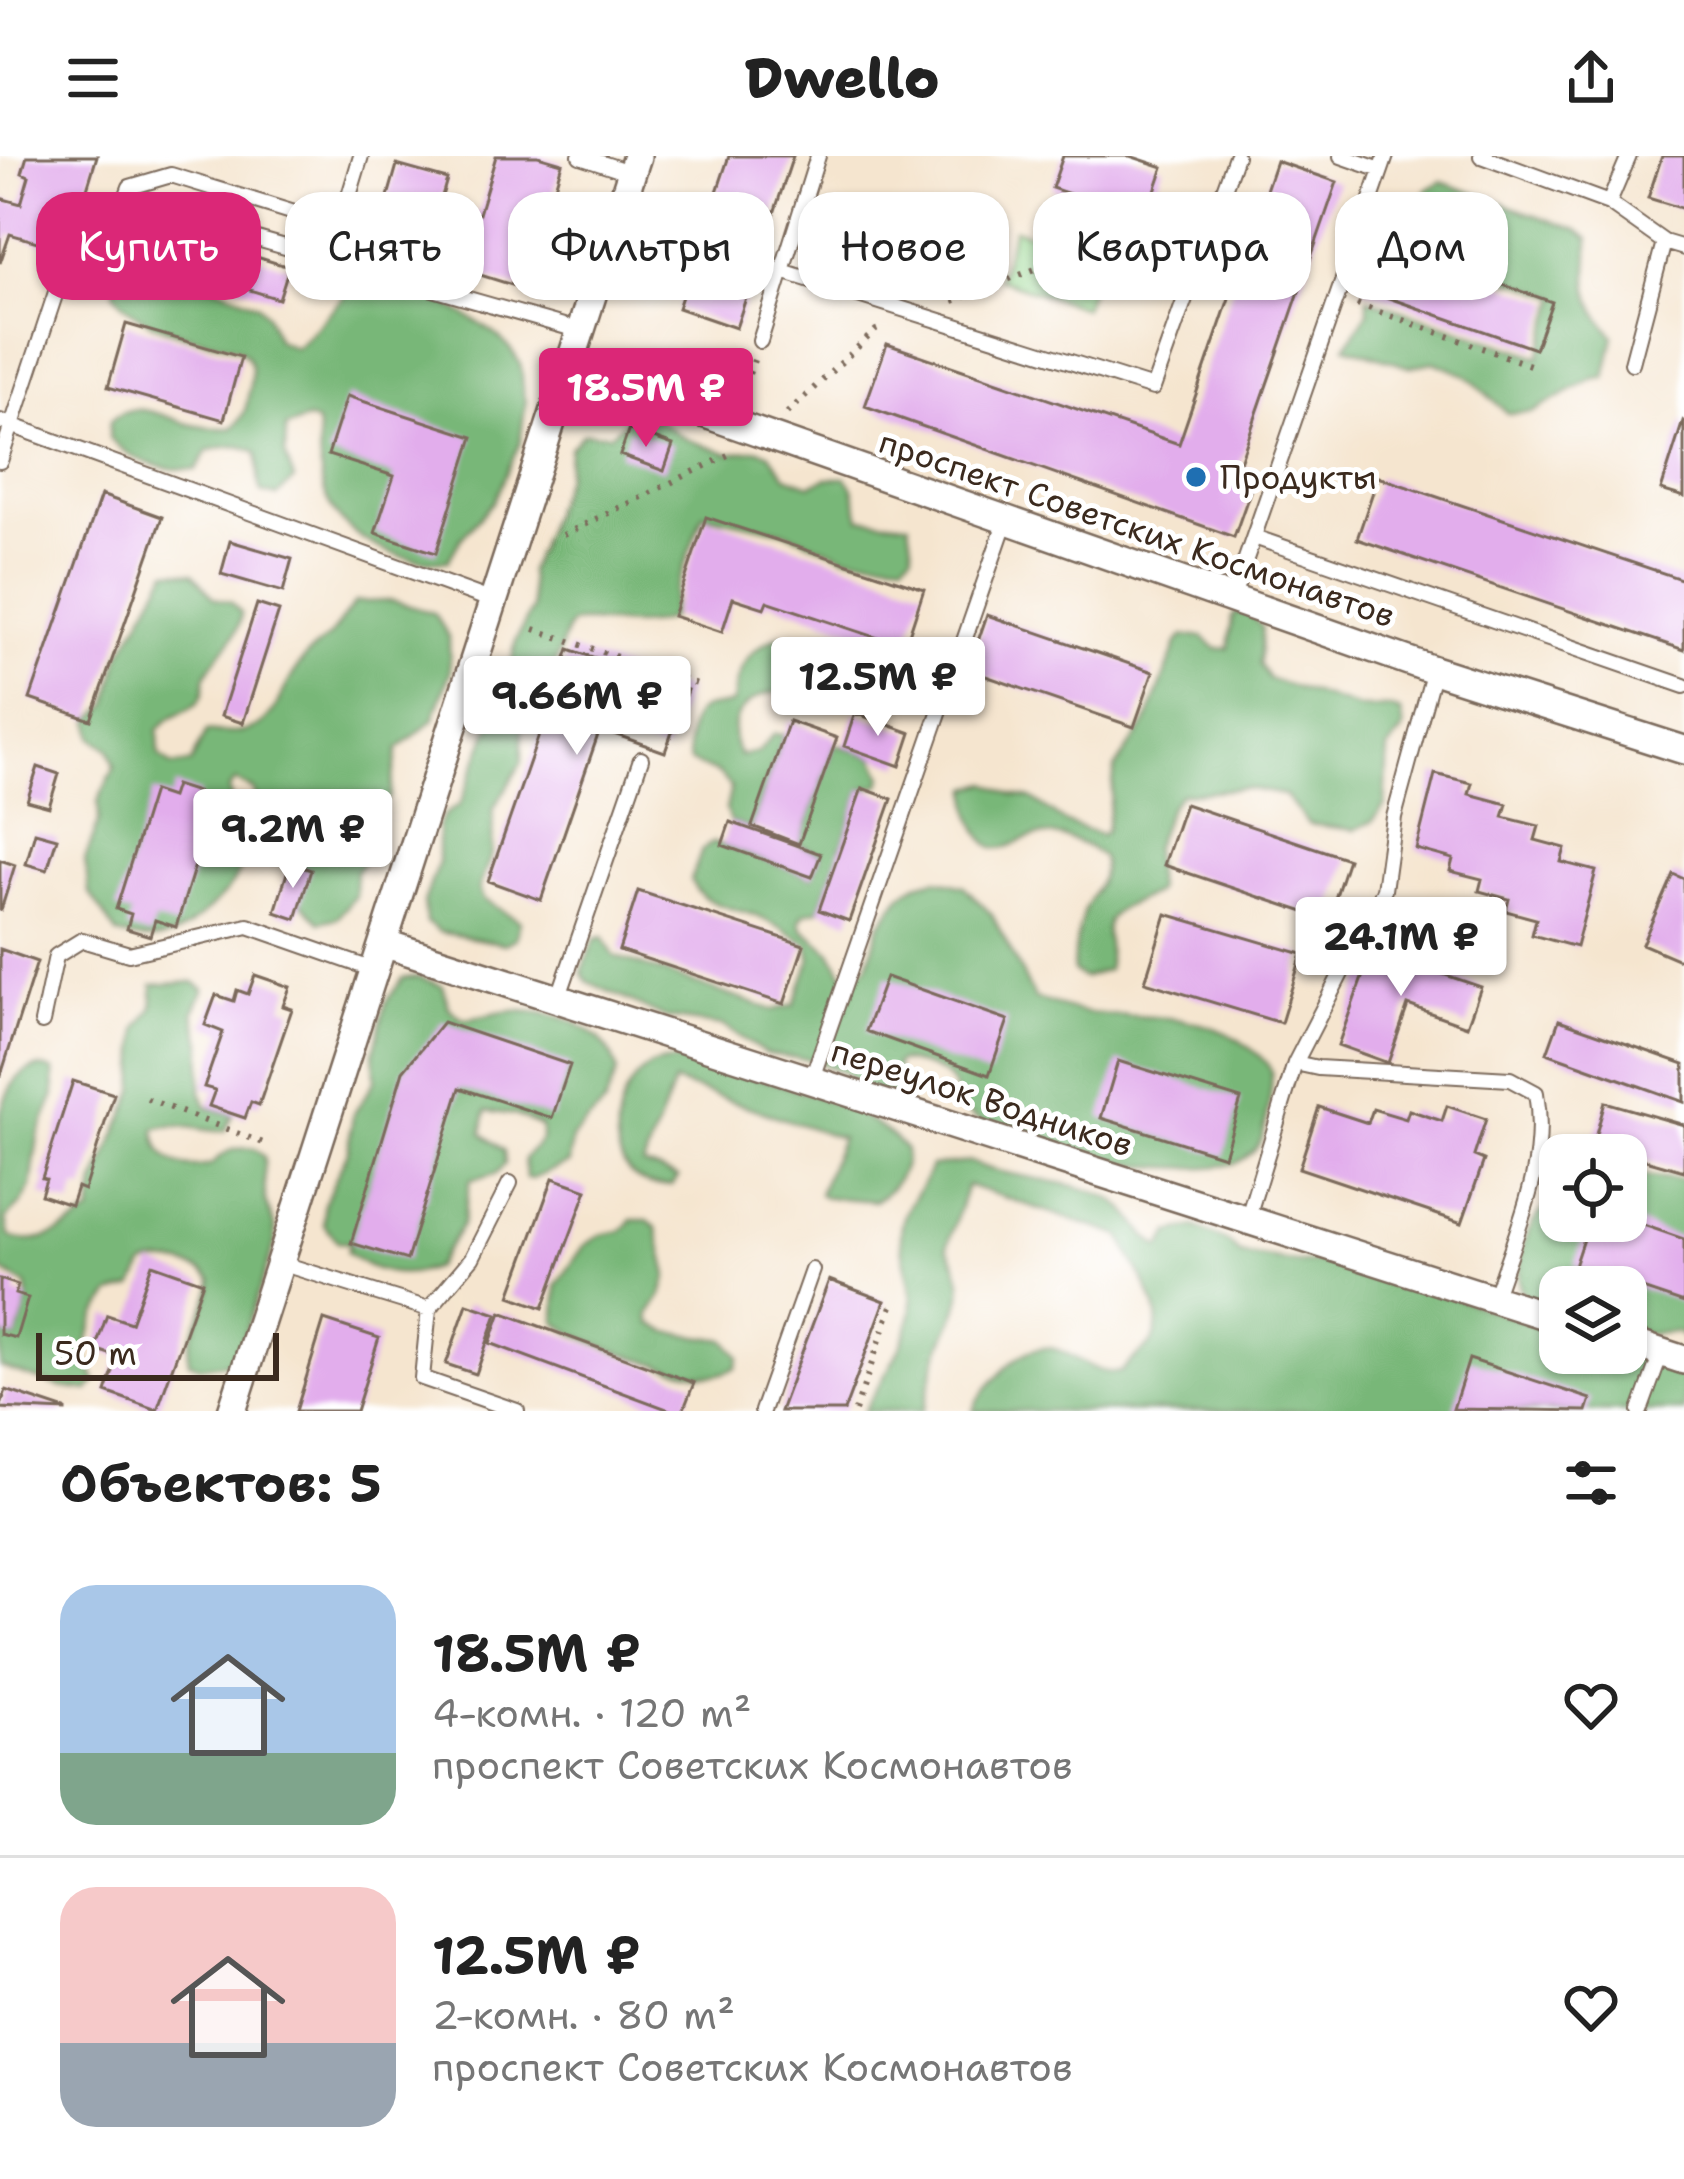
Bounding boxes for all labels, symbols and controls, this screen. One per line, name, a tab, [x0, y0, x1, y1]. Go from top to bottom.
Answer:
text: Dwello	[744, 42, 940, 114]
icon: menu	[60, 45, 126, 111]
icon: share	[1558, 45, 1624, 111]
chip: Купить	[36, 192, 261, 300]
chip: Снять	[285, 192, 484, 300]
chip: Фильтры	[508, 192, 774, 300]
chip: Новое	[798, 192, 1009, 300]
chip: Квартира	[1033, 192, 1311, 300]
chip: Дом	[1335, 192, 1508, 300]
pin: 18.5M ₽	[535, 348, 757, 450]
text: 18.5M ₽	[566, 361, 726, 413]
street label: проспект Советских Космонавтов	[873, 419, 1400, 638]
place label: Продукты	[1220, 455, 1377, 500]
marker: Продукты	[1183, 464, 1209, 490]
pin: 12.5M ₽	[767, 637, 989, 739]
text: 12.5M ₽	[798, 650, 958, 702]
pin: 9.66M ₽	[466, 656, 688, 758]
text: 9.66M ₽	[491, 669, 663, 721]
pin: 9.2M ₽	[195, 789, 391, 891]
text: 9.2M ₽	[220, 802, 366, 854]
pin: 24.1M ₽	[1290, 897, 1512, 999]
text: 24.1M ₽	[1323, 910, 1479, 962]
street label: переулок Водников	[826, 1028, 1138, 1167]
map controls	[1539, 1134, 1647, 1374]
button: locate	[1539, 1134, 1647, 1242]
button: layers	[1539, 1266, 1647, 1374]
scale bar	[36, 1327, 279, 1380]
text: 50 m	[54, 1331, 137, 1376]
text: Объектов: 5	[60, 1449, 382, 1517]
icon: filters	[1558, 1450, 1624, 1516]
text: 18.5M ₽	[432, 1619, 641, 1687]
icon: home	[156, 1633, 300, 1777]
icon: heart	[1558, 1672, 1624, 1738]
text: 4-комн. · 120 m²	[432, 1687, 751, 1739]
text: проспект Советских Космонавтов	[432, 1739, 1073, 1791]
text: 12.5M ₽	[432, 1921, 641, 1989]
icon: home	[156, 1935, 300, 2079]
icon: heart	[1558, 1974, 1624, 2040]
text: 2-комн. · 80 m²	[432, 1989, 735, 2041]
text: проспект Советских Космонавтов	[432, 2041, 1073, 2093]

